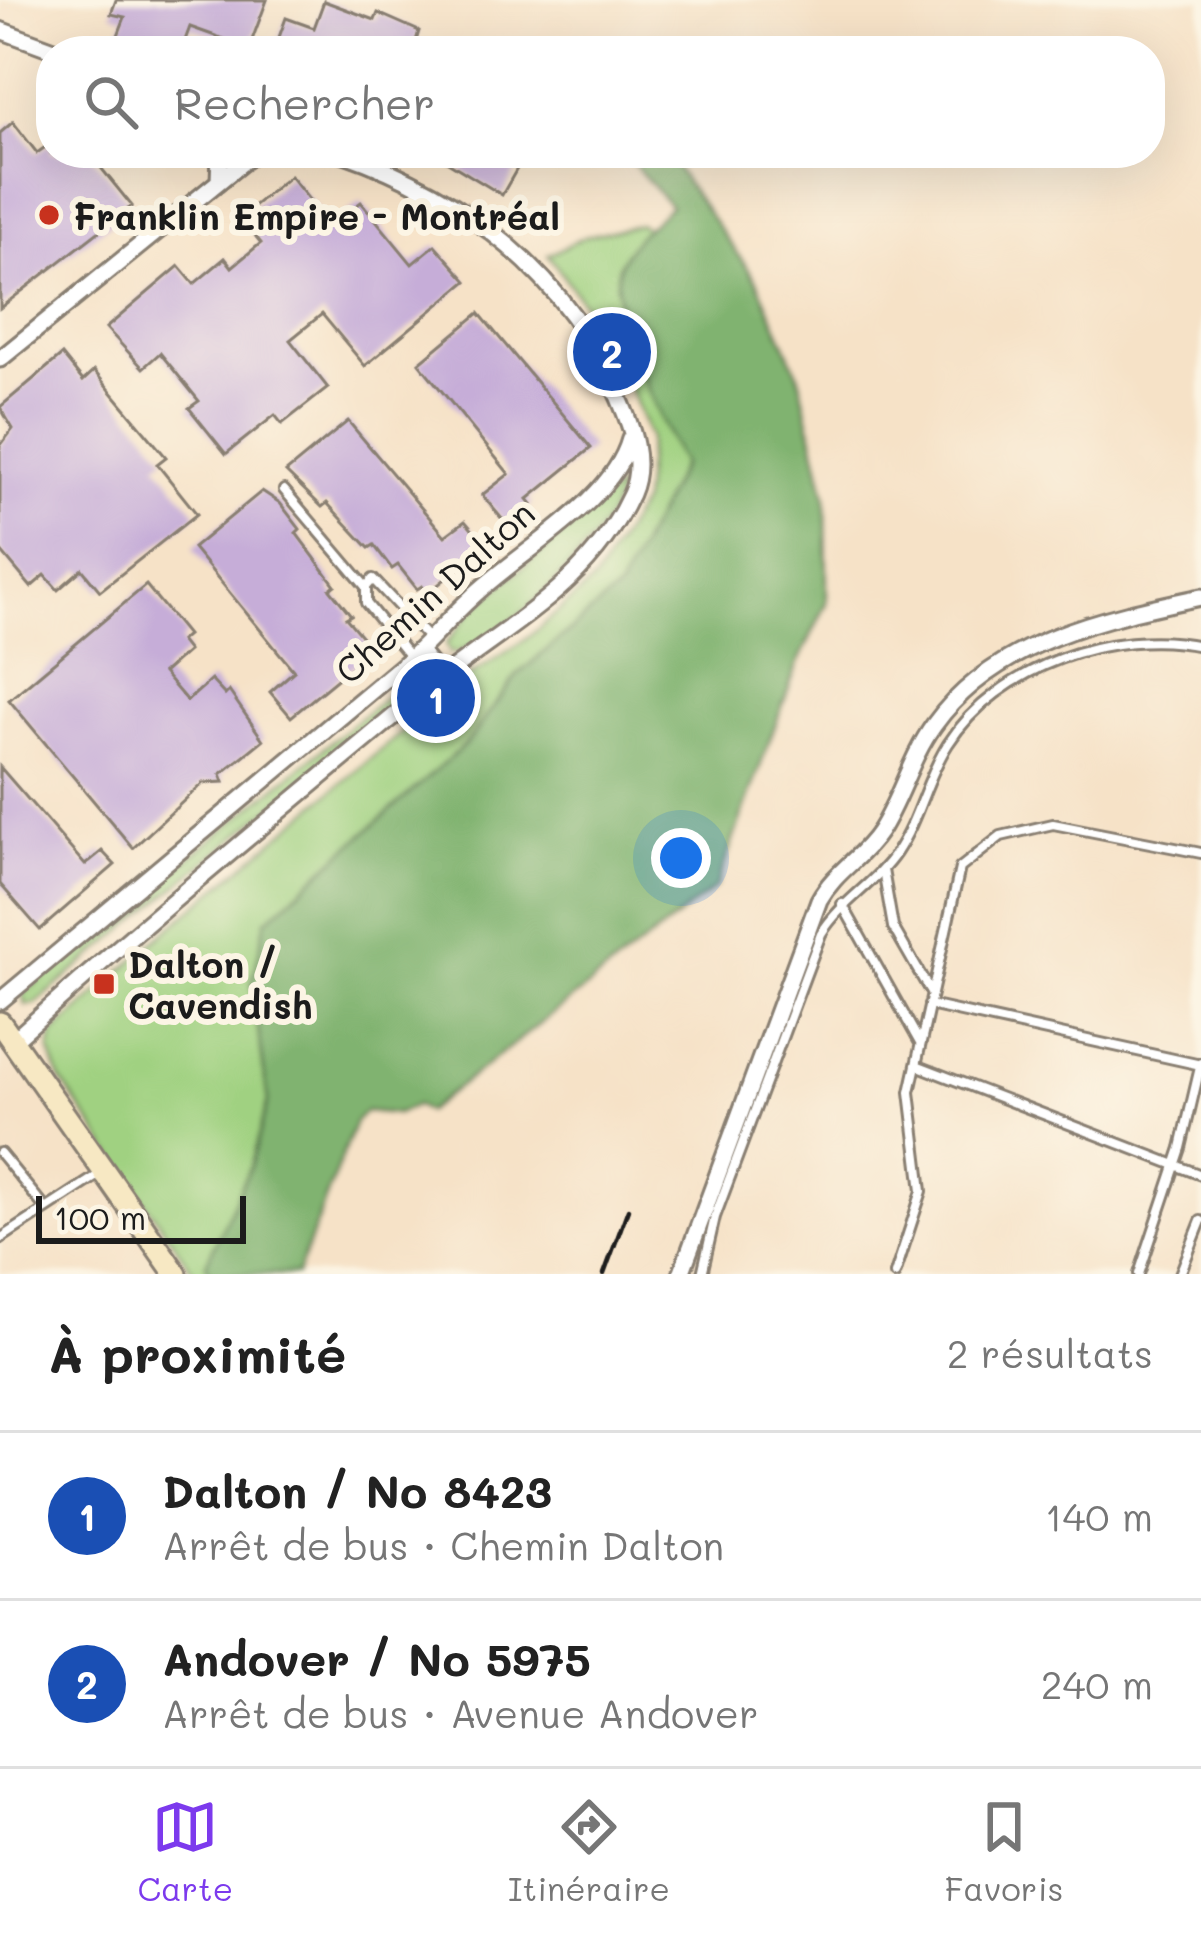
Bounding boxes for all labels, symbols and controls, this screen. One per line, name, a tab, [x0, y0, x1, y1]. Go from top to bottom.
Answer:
search box	[36, 36, 1165, 168]
icon: search	[78, 69, 144, 135]
text: Rechercher	[174, 73, 435, 131]
place label: Franklin Empire - Montréal	[73, 192, 560, 239]
marker: Franklin Empire - Montréal	[36, 202, 62, 228]
pin: 2	[573, 307, 651, 397]
street label: Chemin Dalton	[324, 489, 544, 693]
pin: 1	[397, 653, 475, 743]
your location	[651, 828, 711, 888]
place label: Dalton / Cavendish	[128, 940, 312, 1028]
marker: Dalton / Cavendish	[91, 971, 117, 997]
scale bar	[36, 1190, 246, 1243]
text: 100 m	[54, 1195, 146, 1238]
text: À proximité	[48, 1319, 346, 1386]
text: 2 résultats	[947, 1327, 1153, 1378]
text: Dalton / No 8423	[162, 1461, 552, 1519]
text: 1	[78, 1490, 96, 1541]
text: 140 m	[1045, 1490, 1153, 1541]
text: Arrêt de bus · Chemin Dalton	[162, 1519, 724, 1570]
text: Andover / No 5975	[162, 1629, 591, 1687]
text: 2	[76, 1658, 98, 1709]
text: 240 m	[1041, 1658, 1153, 1709]
text: Arrêt de bus · Avenue Andover	[162, 1687, 759, 1738]
tab: Carte	[137, 1794, 233, 1909]
tab: Itinéraire	[508, 1794, 670, 1909]
tab: Favoris	[945, 1794, 1064, 1909]

